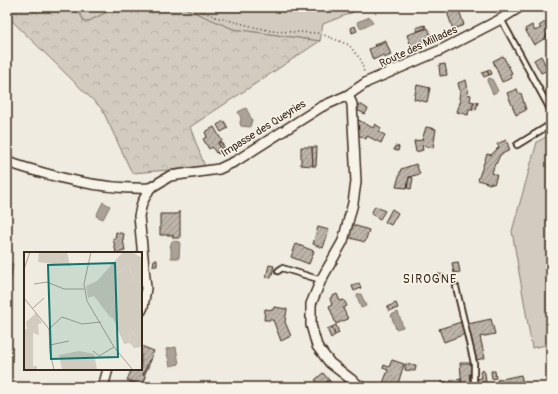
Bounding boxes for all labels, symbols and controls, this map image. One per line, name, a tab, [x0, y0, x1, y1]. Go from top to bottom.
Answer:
street label: Route des Millades	[377, 23, 459, 70]
street label: Impasse des Queyries	[218, 97, 308, 160]
inset map	[24, 252, 142, 370]
district label: SIROGNE	[403, 272, 457, 287]

